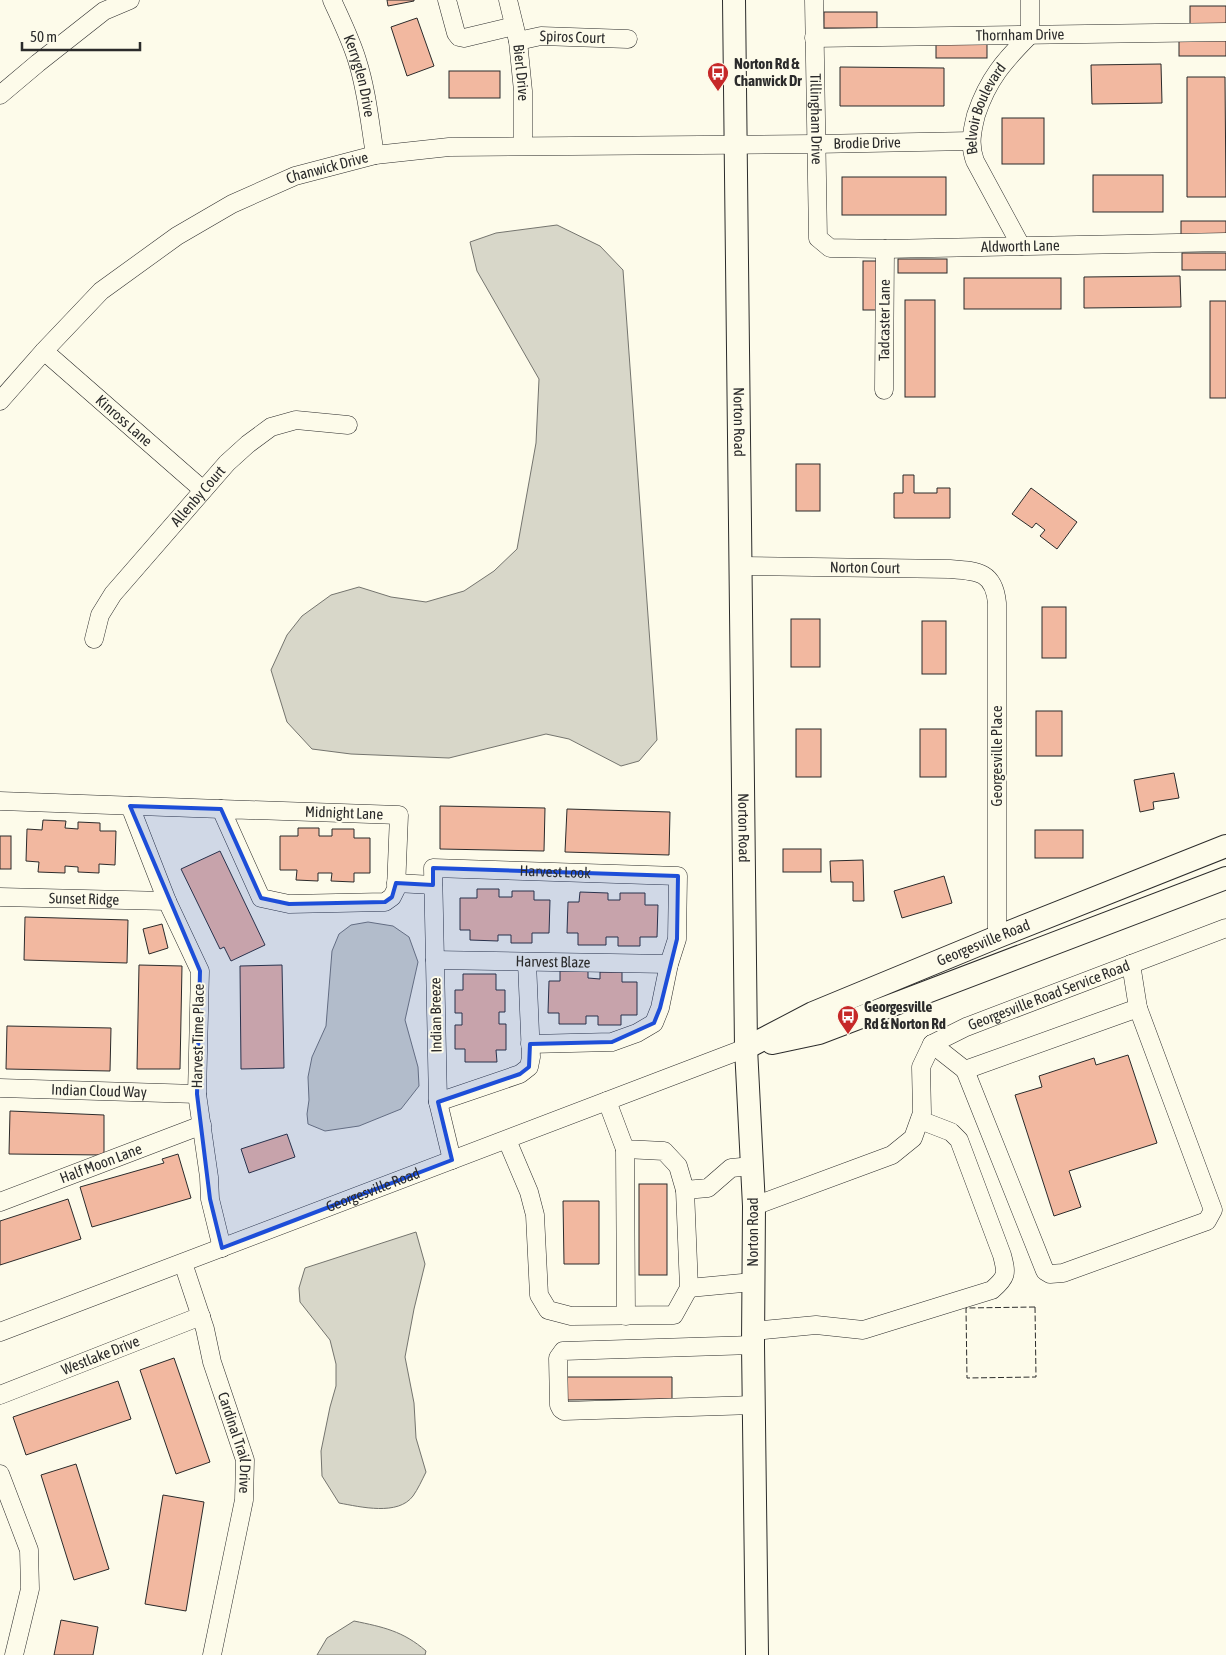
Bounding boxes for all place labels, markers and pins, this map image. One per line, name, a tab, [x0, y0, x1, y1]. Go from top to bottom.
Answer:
place label: Norton Rd & Chanwick Dr	[734, 55, 802, 89]
bus stop icon: Norton Rd & Chanwick Dr	[706, 61, 730, 92]
place label: Georgesville Rd & Norton Rd	[864, 998, 946, 1032]
bus stop icon: Georgesville Rd & Norton Rd	[836, 1004, 860, 1035]

